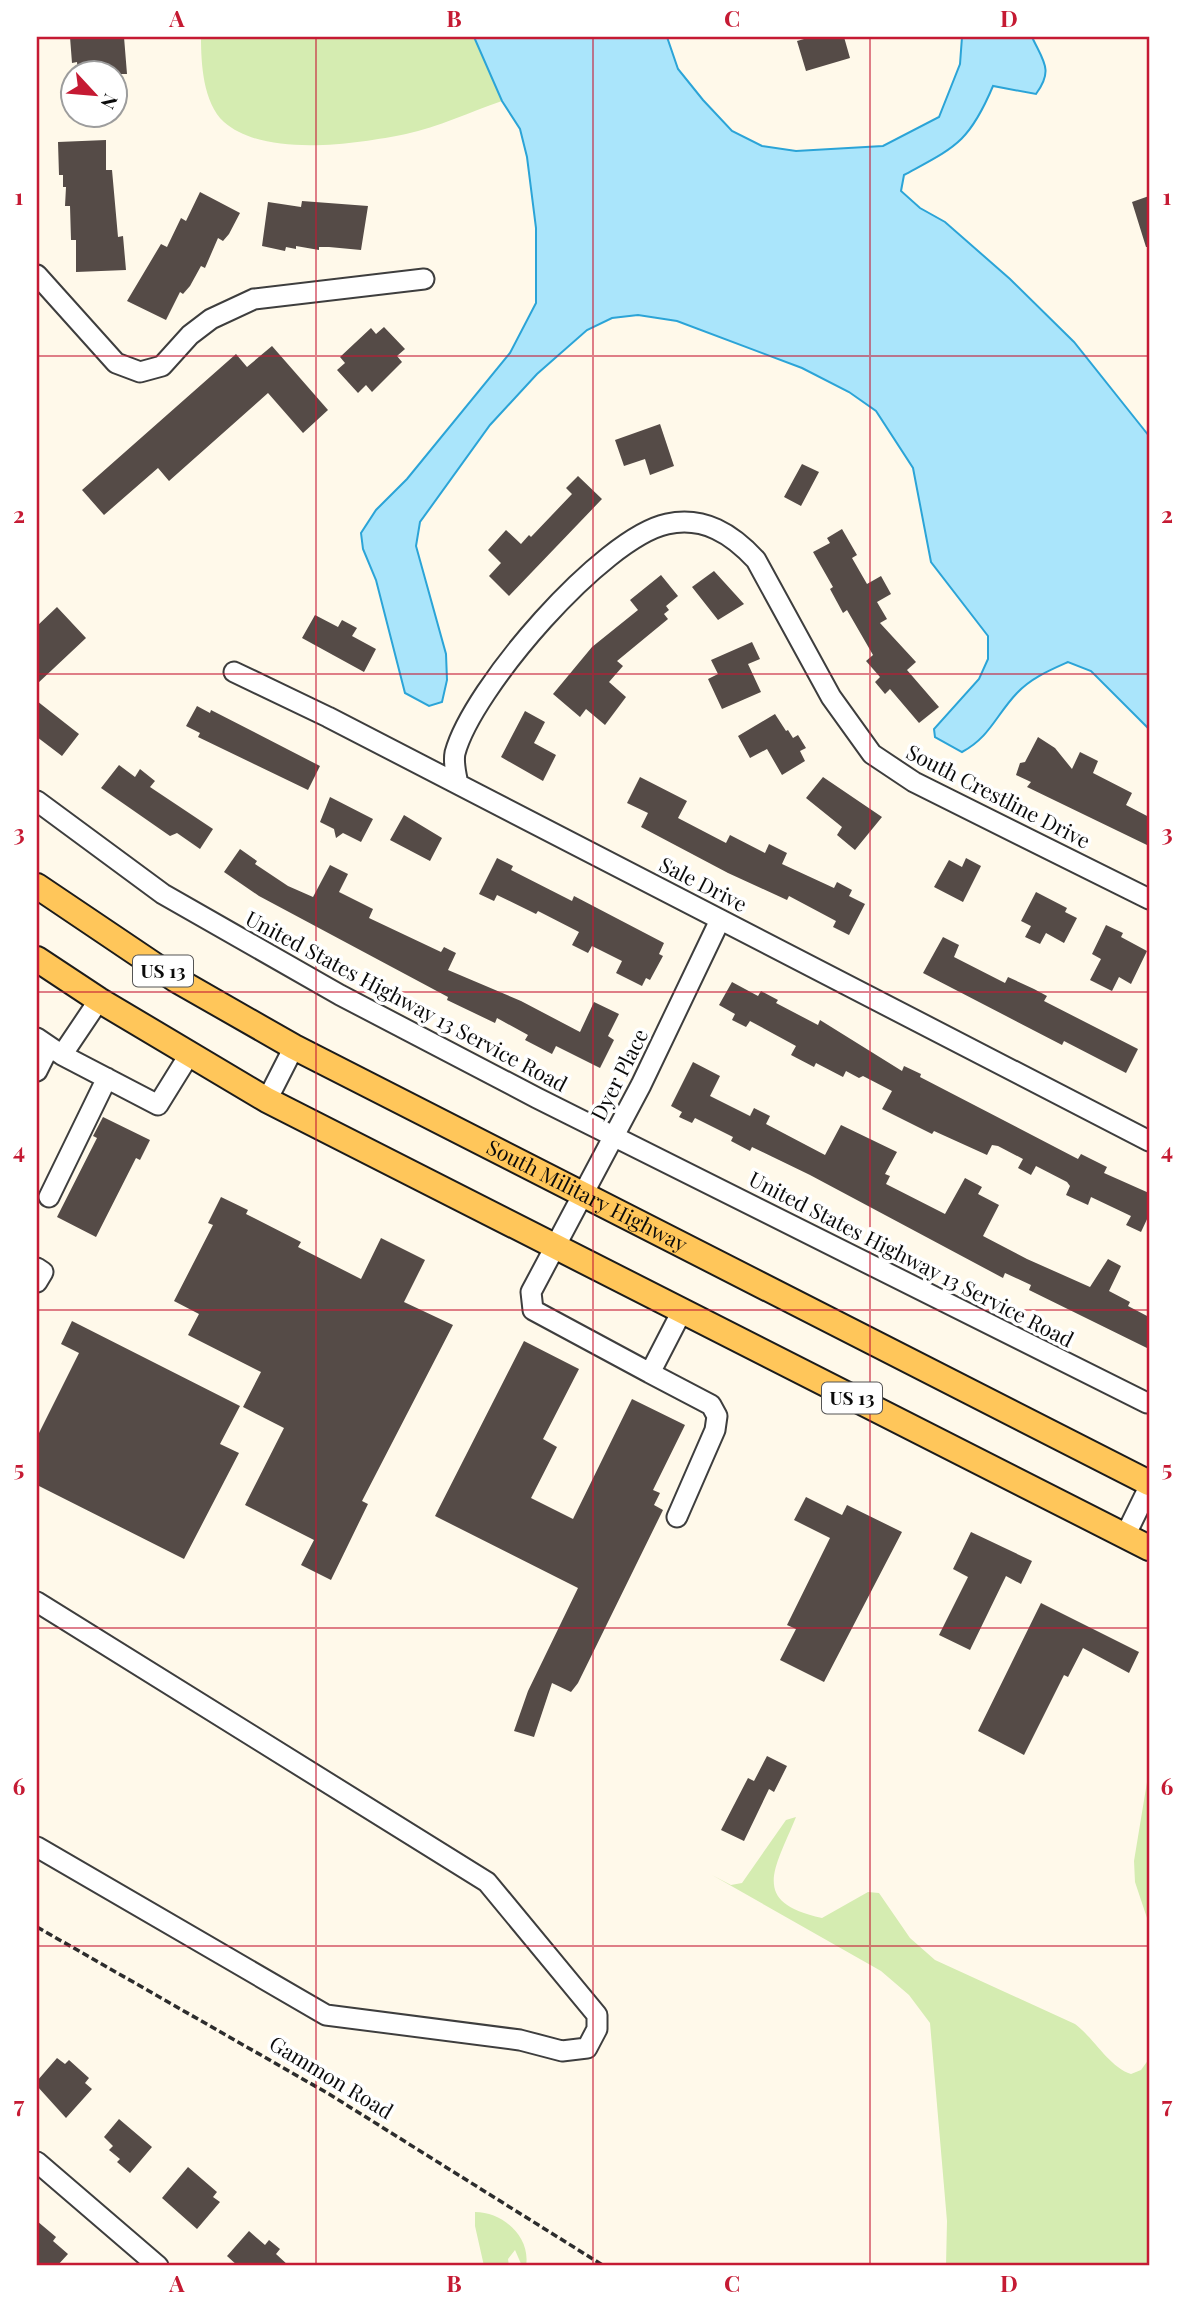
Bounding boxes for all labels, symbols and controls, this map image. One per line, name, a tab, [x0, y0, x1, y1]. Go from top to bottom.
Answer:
text: A	[168, 2, 185, 33]
text: B	[446, 2, 462, 33]
text: C	[724, 2, 740, 33]
text: D	[1000, 2, 1018, 33]
north arrow	[60, 60, 130, 130]
text: N	[95, 90, 125, 114]
text: 1	[15, 180, 24, 211]
text: 1	[1163, 180, 1172, 211]
text: 2	[13, 498, 25, 529]
text: 2	[1161, 498, 1173, 529]
street label: South Crestline Drive	[902, 737, 1096, 854]
text: 3	[13, 816, 25, 847]
text: 3	[1161, 816, 1173, 847]
street label: Sale Drive	[655, 849, 753, 917]
street label: United States Highway 13 Service Road	[241, 903, 573, 1097]
road number: US 13	[133, 956, 193, 987]
street label: Dyer Place	[583, 1023, 653, 1125]
street label: South Military Highway	[483, 1132, 693, 1257]
text: 4	[13, 1134, 25, 1165]
text: 4	[1161, 1134, 1173, 1165]
street label: United States Highway 13 Service Road	[745, 1164, 1079, 1353]
road number: US 13	[822, 1382, 882, 1414]
text: 5	[14, 1452, 24, 1483]
text: 5	[1162, 1452, 1172, 1483]
text: 6	[13, 1770, 26, 1801]
text: 6	[1161, 1770, 1174, 1801]
street label: Gammon Road	[265, 2028, 399, 2124]
text: 7	[14, 2088, 25, 2119]
text: 7	[1162, 2088, 1173, 2119]
text: A	[168, 2267, 185, 2298]
text: B	[446, 2267, 462, 2298]
text: C	[724, 2267, 740, 2298]
text: D	[1000, 2267, 1018, 2298]

